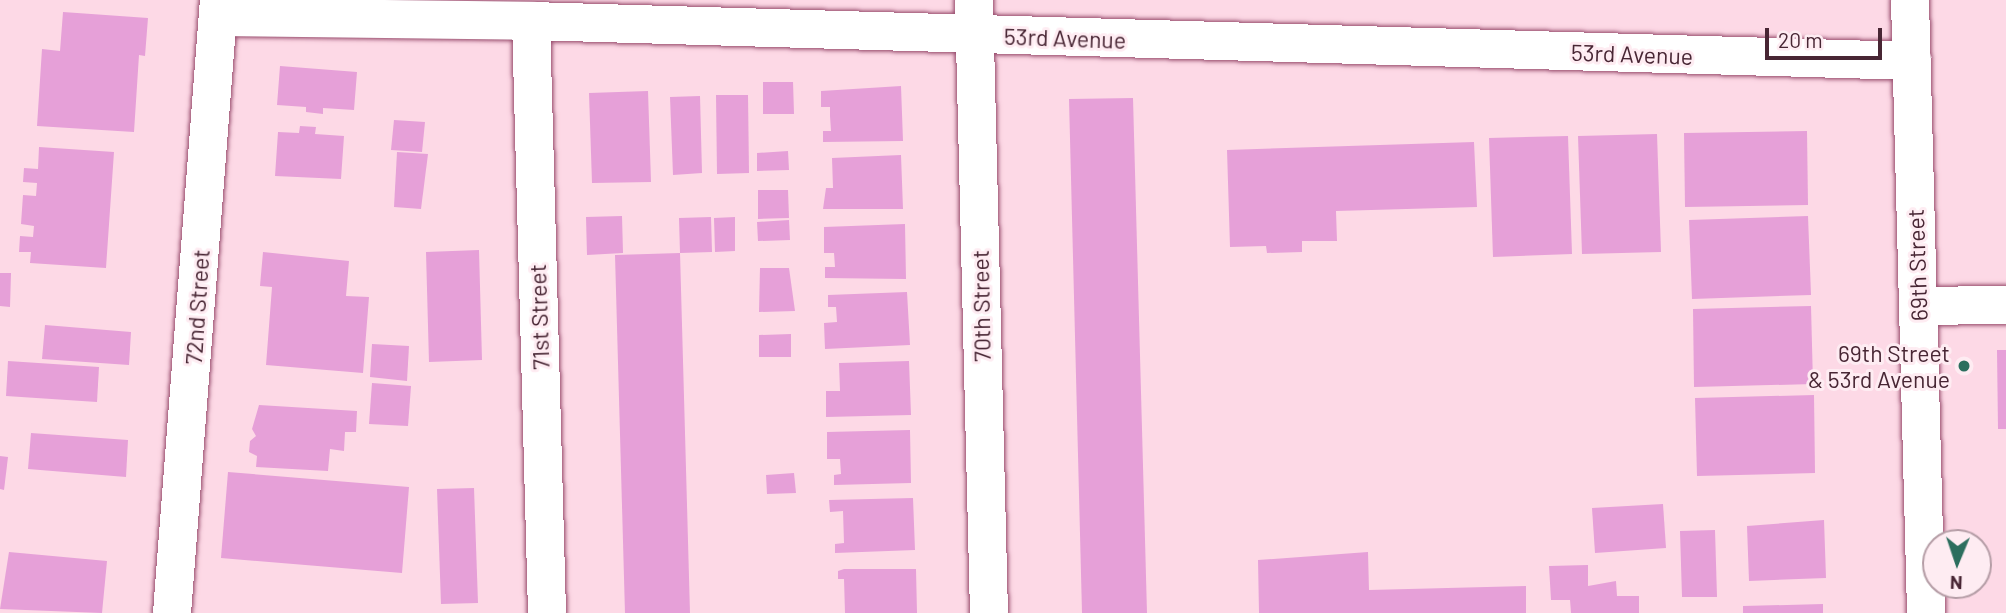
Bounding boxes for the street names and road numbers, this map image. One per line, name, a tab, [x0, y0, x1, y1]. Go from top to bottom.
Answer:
street label: 53rd Avenue	[1003, 22, 1127, 54]
street label: 53rd Avenue	[1570, 38, 1694, 70]
street label: 69th Street	[1901, 209, 1933, 321]
street label: 72nd Street	[179, 248, 215, 366]
street label: 70th Street	[966, 250, 996, 362]
street label: 71st Street	[523, 264, 555, 370]

